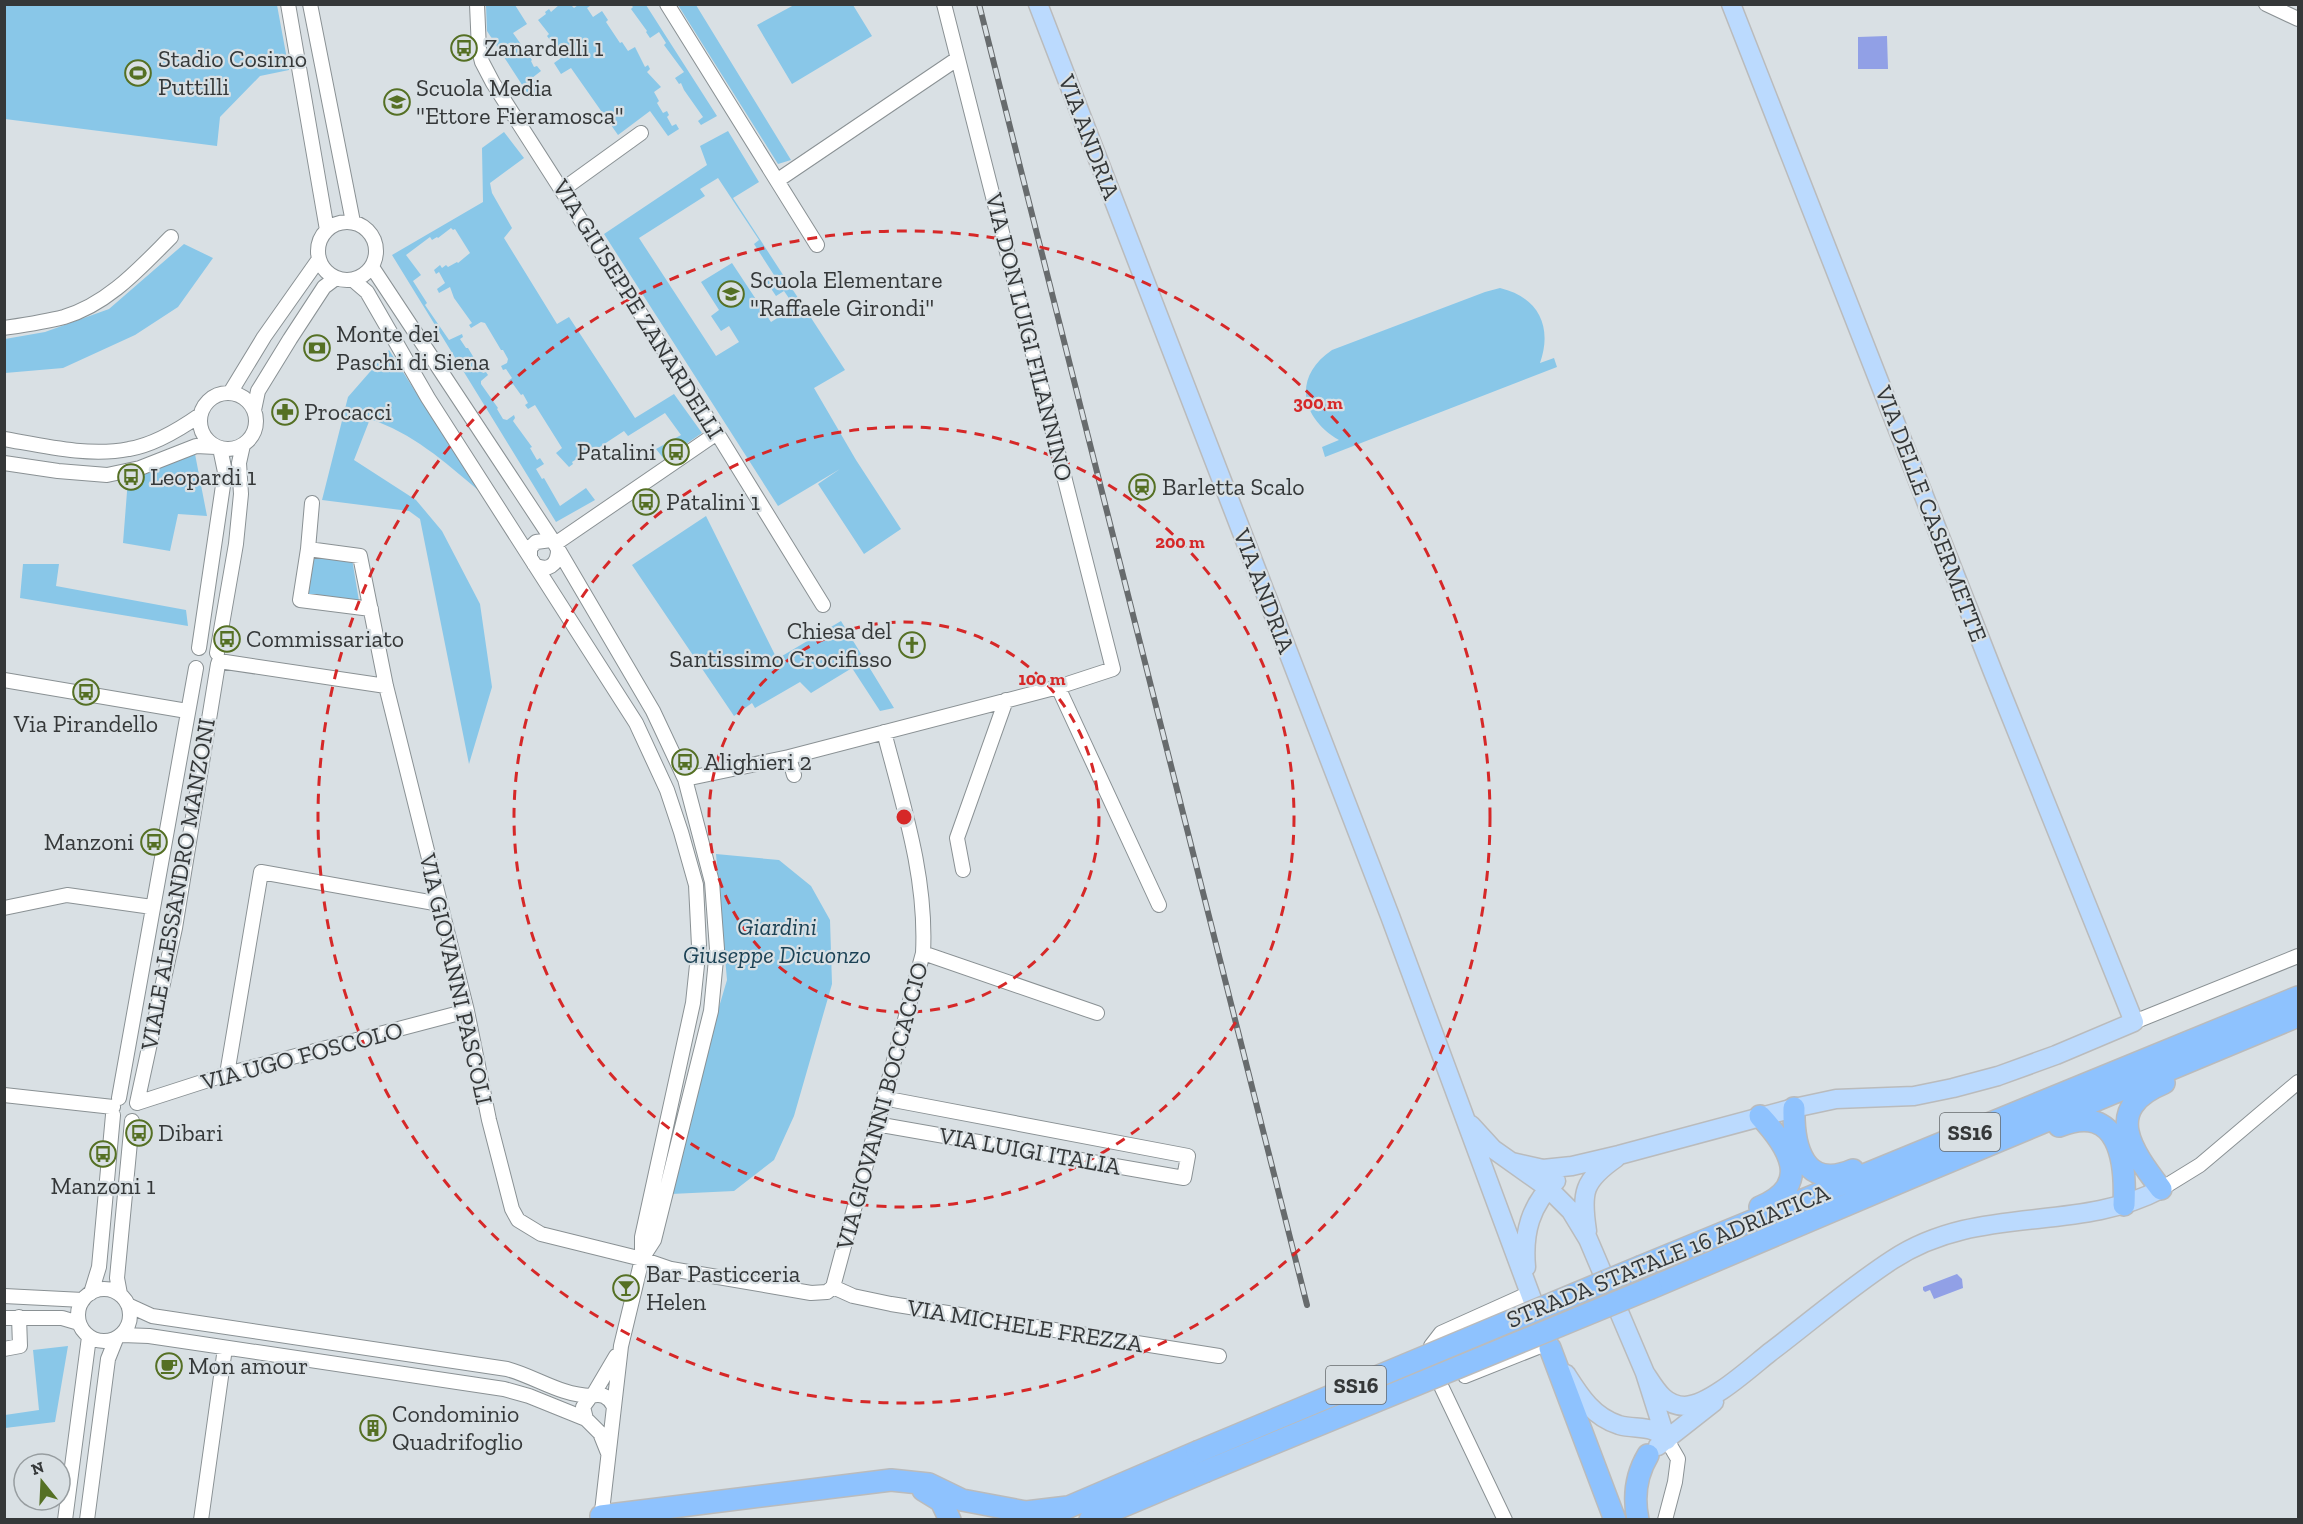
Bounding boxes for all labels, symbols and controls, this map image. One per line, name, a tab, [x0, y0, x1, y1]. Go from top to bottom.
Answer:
bus stop icon: Zanardelli 1	[449, 33, 479, 63]
place label: Zanardelli 1	[484, 33, 604, 62]
place label: Stadio Cosimo Puttilli	[158, 44, 307, 101]
sports icon: Stadio Cosimo Puttilli	[123, 58, 153, 88]
street label: VIA ANDRIA	[1052, 70, 1127, 203]
place label: Scuola Media "Ettore Fieramosca"	[416, 73, 624, 130]
school or university icon: Scuola Media "Ettore Fieramosca"	[382, 87, 412, 117]
street label: VIA GIUSEPPE ZANARDELLI	[546, 173, 730, 444]
street label: VIA DON LUIGI FILANNINO	[979, 189, 1079, 484]
place label: Scuola Elementare "Raffaele Girondi"	[750, 265, 942, 322]
school or university icon: Scuola Elementare "Raffaele Girondi"	[716, 279, 746, 309]
place label: Monte dei Paschi di Siena	[336, 319, 490, 376]
bank icon: Monte dei Paschi di Siena	[302, 333, 332, 363]
street label: VIA DELLE CASERMETTE	[1869, 381, 1994, 646]
text: 300 m	[1293, 392, 1343, 414]
pharmacy icon: Procacci	[270, 397, 300, 427]
place label: Procacci	[304, 397, 392, 426]
place label: Patalini	[577, 437, 656, 466]
bus stop icon: Patalini	[661, 437, 691, 467]
bus stop icon: Leopardi 1	[116, 462, 146, 492]
place label: Leopardi 1	[150, 462, 256, 491]
station icon: Barletta Scalo	[1127, 472, 1157, 502]
place label: Barletta Scalo	[1162, 472, 1305, 501]
bus stop icon: Patalini 1	[631, 487, 661, 517]
place label: Patalini 1	[666, 487, 760, 516]
street label: VIA ANDRIA	[1227, 524, 1302, 657]
text: 200 m	[1155, 531, 1205, 553]
place label: Chiesa del Santissimo Crocifisso	[669, 616, 892, 673]
bus stop icon: Commissariato	[212, 624, 242, 654]
place label: Commissariato	[246, 624, 404, 653]
church icon: Chiesa del Santissimo Crocifisso	[897, 630, 927, 660]
text: 100 m	[1018, 668, 1066, 690]
bus stop icon: Via Pirandello	[71, 677, 101, 707]
place label: Via Pirandello	[13, 709, 158, 738]
street label: VIALE ALESSANDRO MANZONI	[134, 716, 221, 1053]
bus stop icon: Alighieri 2	[670, 747, 700, 777]
place label: Alighieri 2	[704, 747, 812, 776]
centre of rings	[894, 807, 914, 827]
place label: Manzoni	[44, 827, 134, 856]
bus stop icon: Manzoni	[139, 827, 169, 857]
street label: VIA GIOVANNI PASCOLI	[413, 850, 500, 1107]
park label: Giardini Giuseppe Dicuonzo	[683, 912, 871, 969]
street label: VIA GIOVANNI BOCCACCIO	[829, 959, 934, 1254]
street label: VIA UGO FOSCOLO	[197, 1015, 406, 1097]
road number: SS16	[1940, 1113, 2000, 1151]
bus stop icon: Dibari	[124, 1118, 154, 1148]
place label: Dibari	[158, 1118, 223, 1147]
street label: VIA LUIGI ITALIA	[936, 1120, 1124, 1181]
bus stop icon: Manzoni 1	[88, 1139, 118, 1169]
place label: Manzoni 1	[51, 1171, 155, 1200]
street label: STRADA STATALE 16 ADRIATICA	[1502, 1177, 1834, 1334]
place label: Bar Pasticceria Helen	[646, 1259, 801, 1316]
bar icon: Bar Pasticceria Helen	[611, 1273, 641, 1303]
street label: VIA MICHELE FREZZA	[904, 1292, 1145, 1359]
cafe icon: Mon amour	[154, 1351, 184, 1381]
place label: Mon amour	[188, 1351, 308, 1380]
road number: SS16	[1326, 1366, 1386, 1404]
place label: Condominio Quadrifoglio	[392, 1399, 523, 1456]
building icon: Condominio Quadrifoglio	[358, 1413, 388, 1443]
north arrow	[12, 1452, 72, 1512]
text: N	[29, 1457, 46, 1479]

